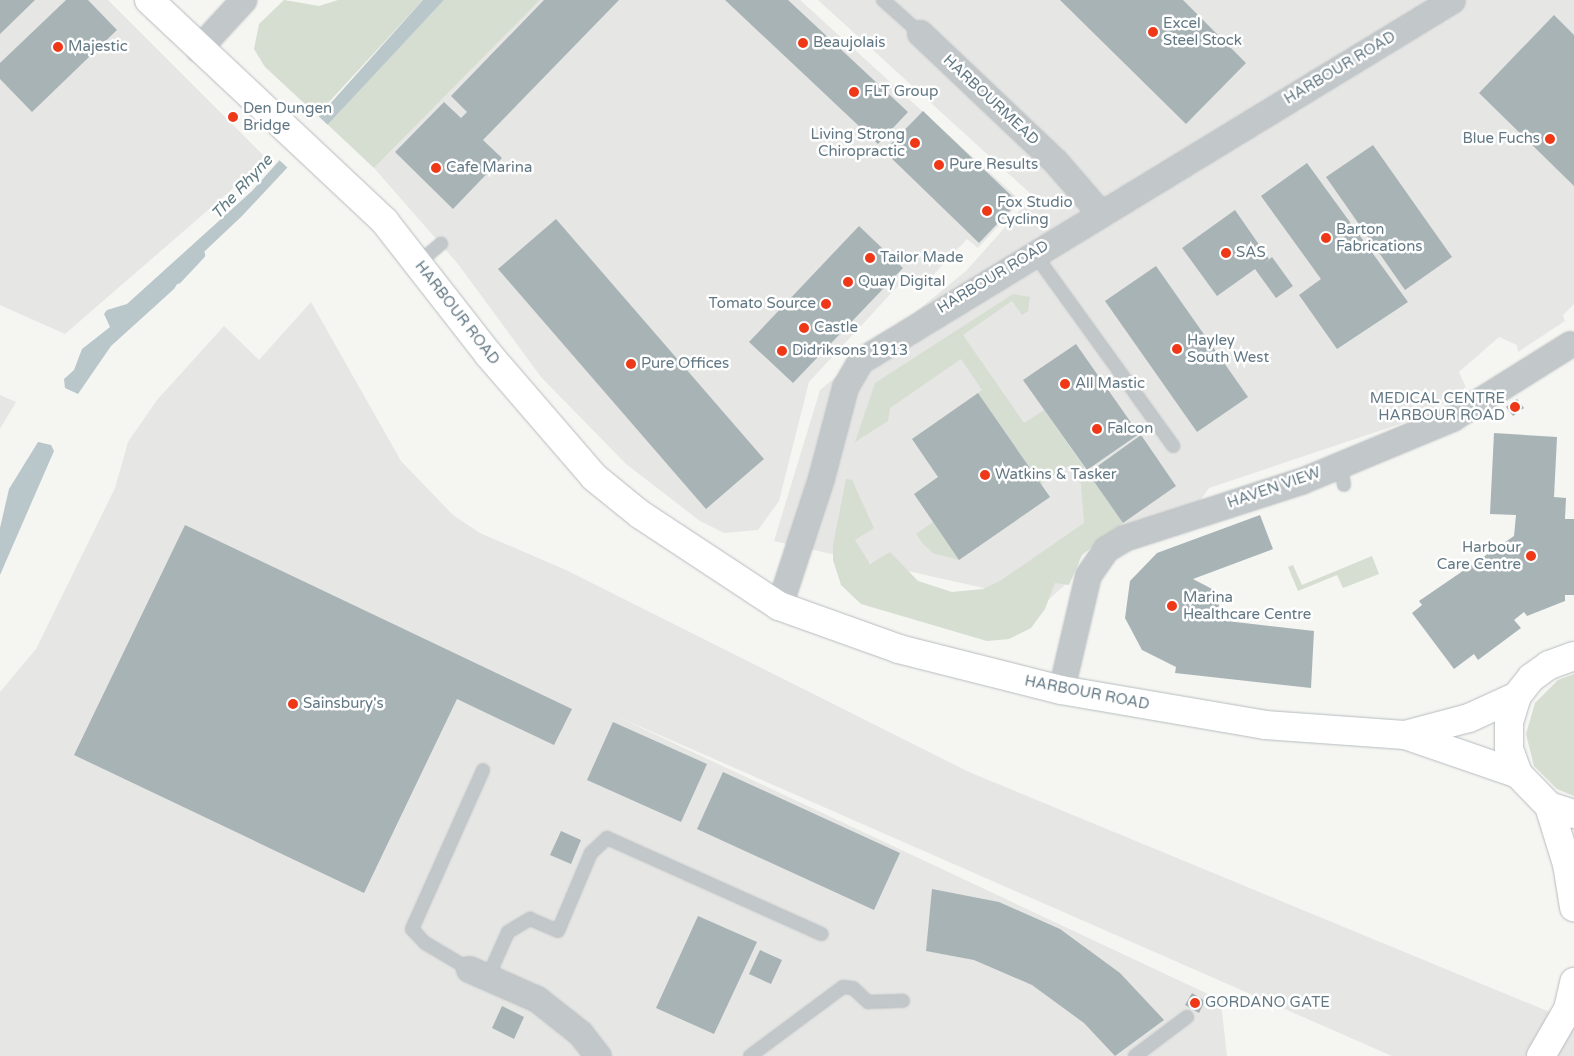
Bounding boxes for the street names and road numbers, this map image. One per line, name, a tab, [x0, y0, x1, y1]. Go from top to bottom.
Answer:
street label: HARBOUR ROAD	[1281, 28, 1399, 108]
street label: HARBOURMEAD	[939, 51, 1043, 149]
street label: HARBOUR ROAD	[934, 237, 1052, 317]
street label: HARBOUR ROAD	[411, 257, 503, 369]
street label: HAVEN VIEW	[1225, 464, 1323, 512]
street label: HARBOUR ROAD	[1023, 672, 1151, 714]

